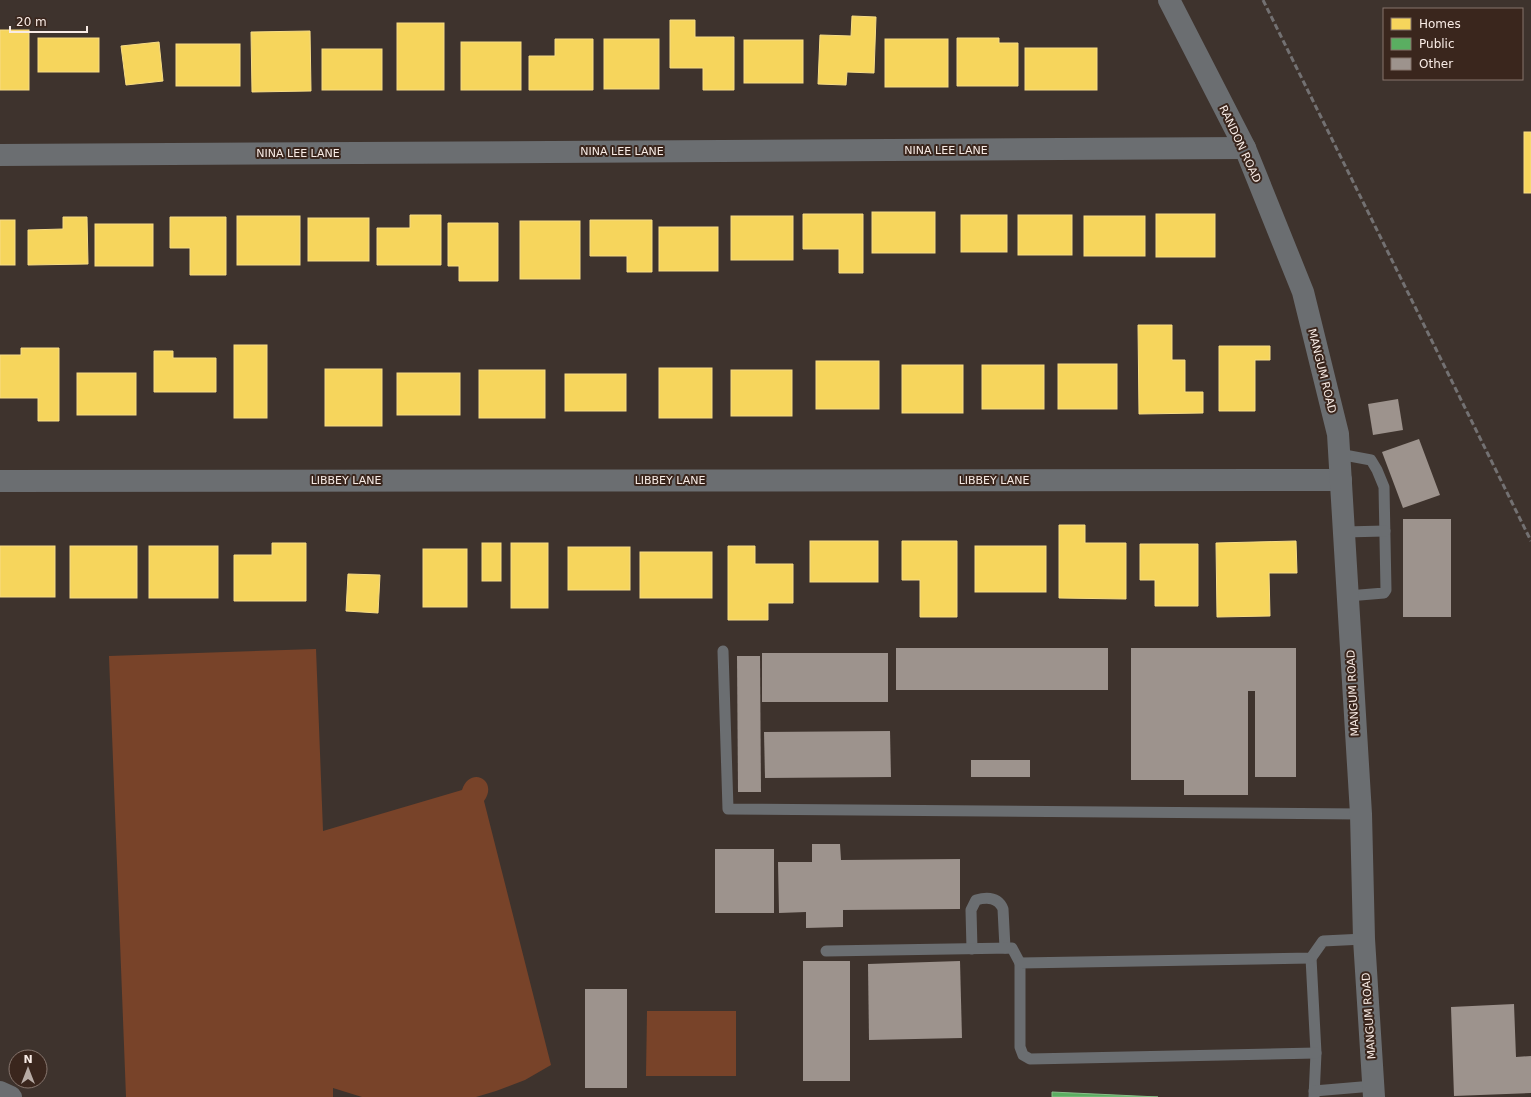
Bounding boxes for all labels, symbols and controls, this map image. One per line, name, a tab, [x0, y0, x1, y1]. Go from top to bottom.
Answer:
scale bar	[10, 8, 87, 34]
legend	[1383, 8, 1523, 80]
text: 20 m	[16, 15, 47, 29]
text: Homes	[1419, 17, 1461, 31]
text: Public	[1419, 37, 1455, 51]
text: Other	[1419, 57, 1453, 71]
street label: RANDON ROAD	[1216, 103, 1264, 185]
street label: NINA LEE LANE	[904, 144, 988, 157]
street label: NINA LEE LANE	[580, 145, 664, 158]
street label: NINA LEE LANE	[256, 147, 340, 160]
street label: MANGUM ROAD	[1305, 327, 1339, 415]
street label: LIBBEY LANE	[311, 474, 381, 487]
street label: LIBBEY LANE	[635, 474, 705, 487]
street label: LIBBEY LANE	[959, 474, 1029, 487]
street label: MANGUM ROAD	[1344, 649, 1362, 737]
street label: MANGUM ROAD	[1359, 972, 1379, 1060]
north arrow	[8, 1049, 48, 1089]
text: N	[23, 1053, 33, 1066]

